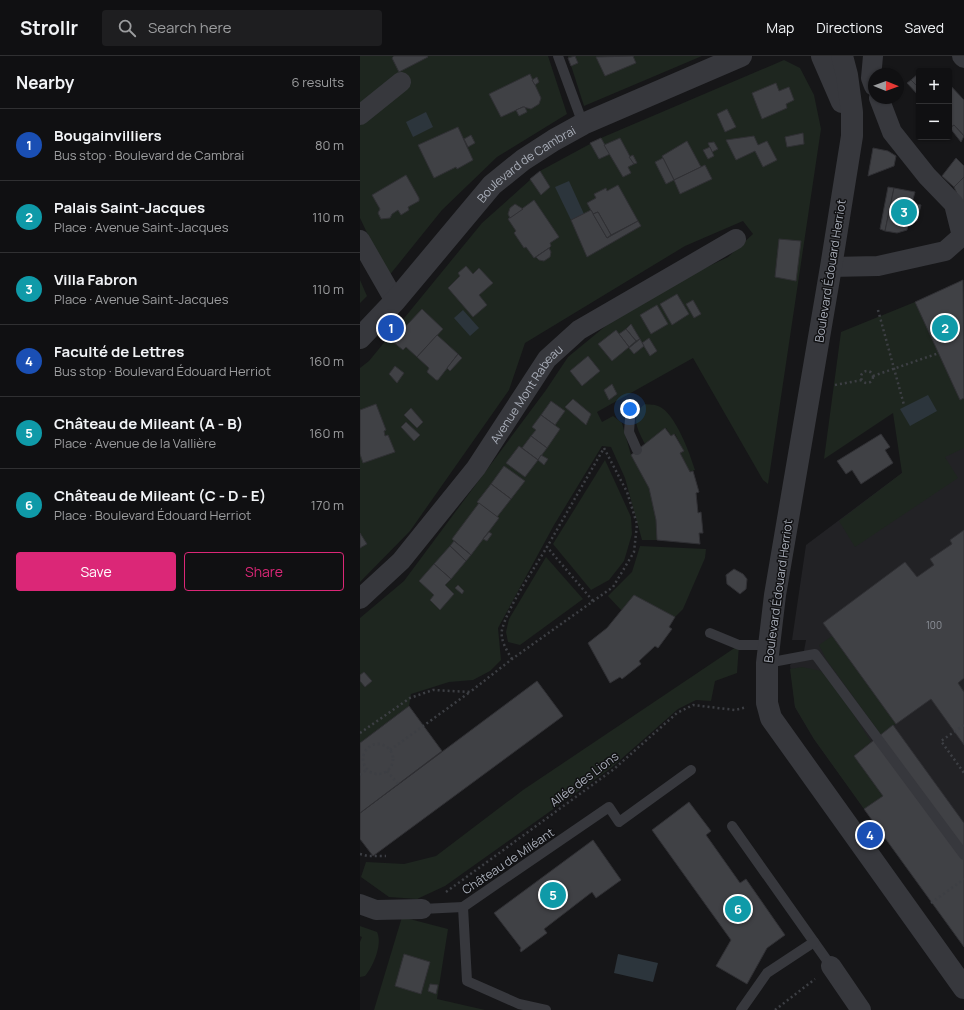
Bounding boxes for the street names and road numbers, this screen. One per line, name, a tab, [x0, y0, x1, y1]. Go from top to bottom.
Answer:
street label: Boulevard de Cambrai	[473, 121, 578, 206]
street label: Boulevard Édouard Herriot	[810, 198, 850, 344]
street label: Avenue Mont Rabeau	[486, 341, 566, 447]
street label: Boulevard Édouard Herriot	[760, 518, 796, 664]
street label: Allée des Lions	[546, 748, 622, 810]
street label: Château de Miléant	[459, 824, 558, 898]

